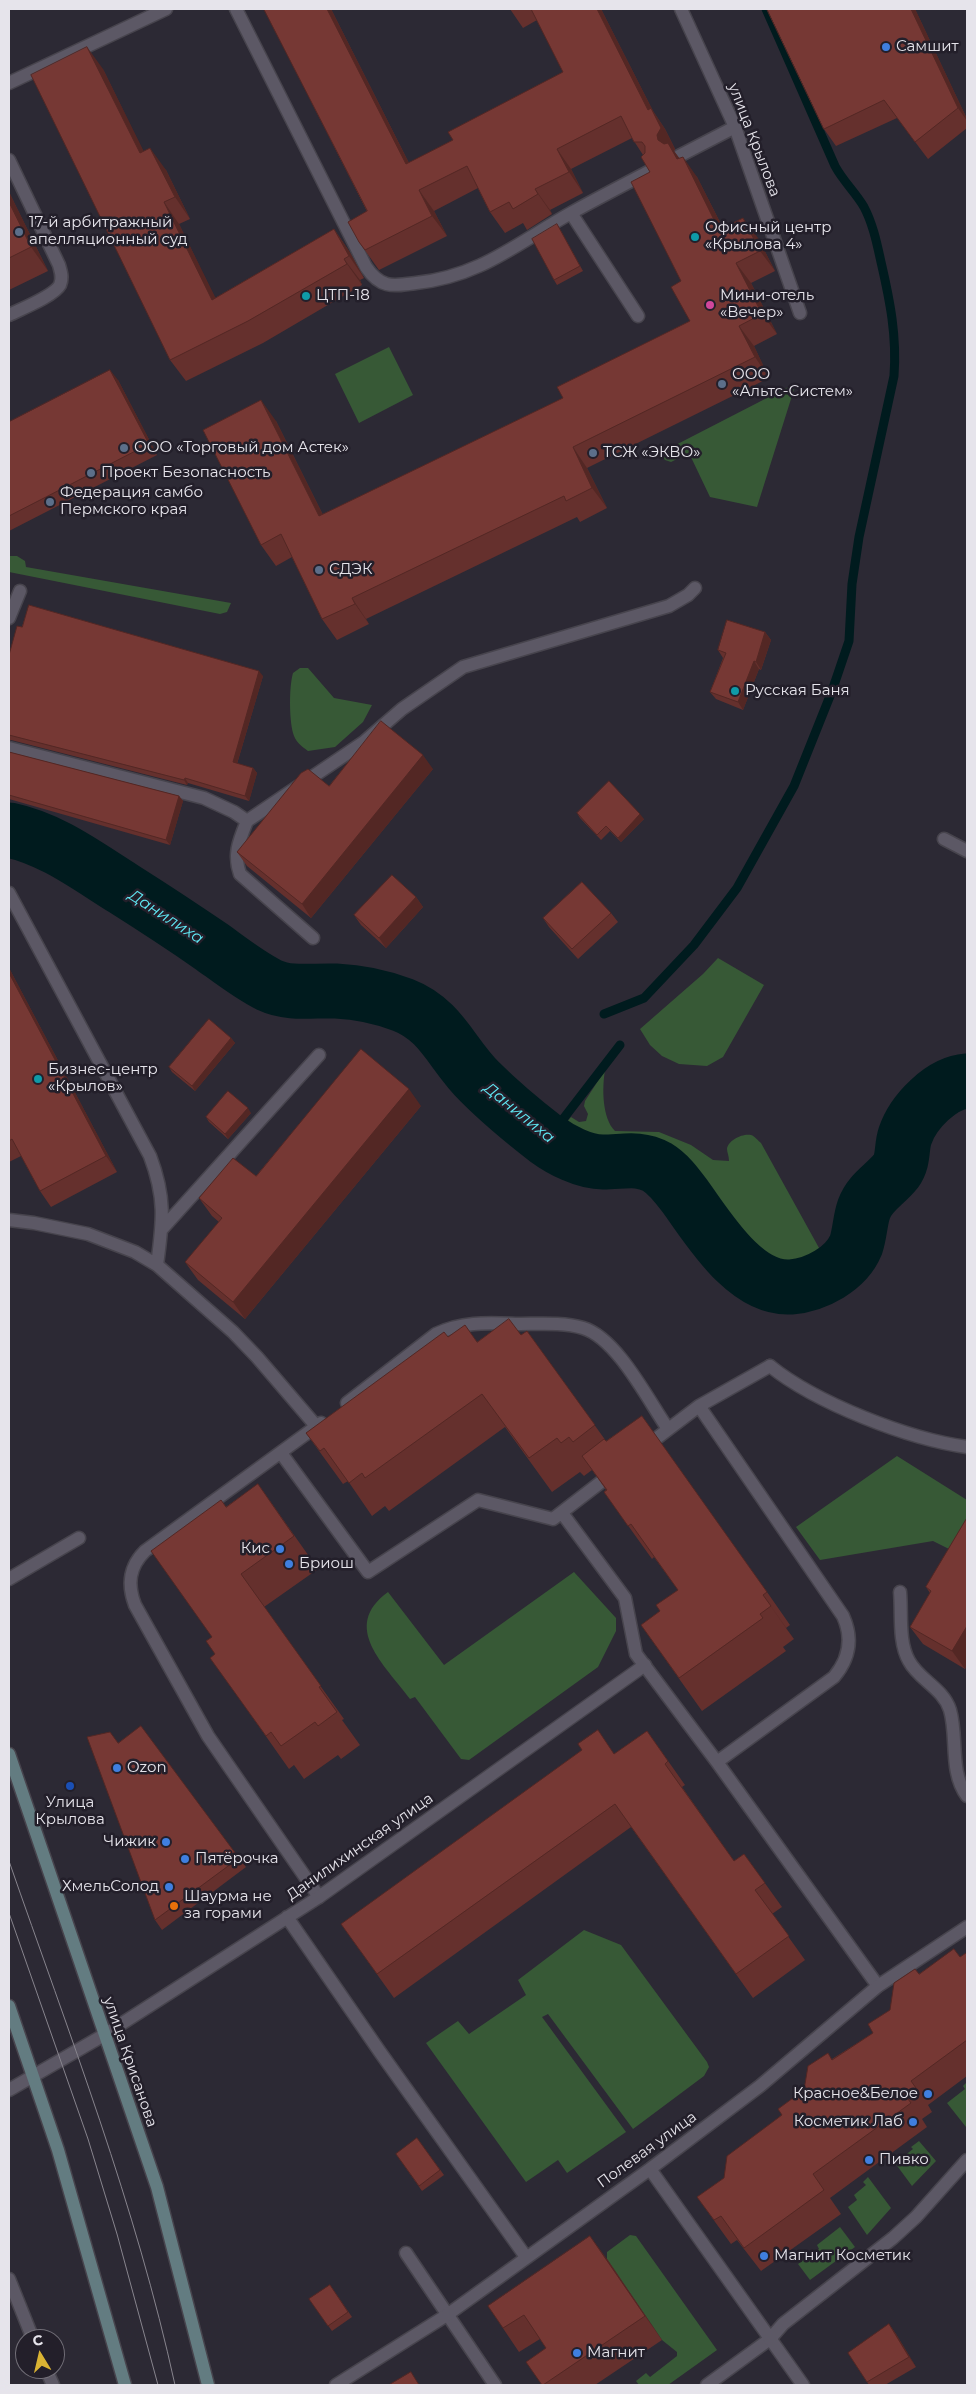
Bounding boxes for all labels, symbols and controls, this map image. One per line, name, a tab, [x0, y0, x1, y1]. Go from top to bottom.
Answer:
place label: Самшит	[896, 38, 959, 56]
marker: Самшит	[880, 41, 892, 53]
street label: улица Крылова	[724, 81, 784, 199]
place label: 17-й арбитражный апелляционный суд	[29, 214, 188, 249]
place label: Офисный центр «Крылова 4»	[705, 219, 831, 254]
marker: 17-й арбитражный апелляционный суд	[13, 226, 25, 238]
marker: Офисный центр «Крылова 4»	[689, 231, 701, 243]
place label: ЦТП-18	[316, 287, 370, 305]
place label: Мини-отель «Вечер»	[720, 287, 814, 322]
marker: ЦТП-18	[300, 290, 312, 302]
marker: Мини-отель «Вечер»	[704, 299, 716, 311]
place label: ООО «Альтс-Систем»	[732, 366, 853, 401]
marker: ООО «Альтс-Систем»	[716, 378, 728, 390]
place label: ООО «Торговый дом Астек»	[134, 439, 349, 457]
marker: ООО «Торговый дом Астек»	[118, 442, 130, 454]
place label: ТСЖ «ЭКВО»	[603, 444, 700, 462]
marker: ТСЖ «ЭКВО»	[587, 447, 599, 459]
place label: Проект Безопасность	[101, 464, 271, 482]
marker: Проект Безопасность	[85, 467, 97, 479]
place label: Федерация самбо Пермского края	[60, 484, 203, 519]
marker: Федерация самбо Пермского края	[44, 496, 56, 508]
place label: СДЭК	[329, 561, 372, 579]
marker: СДЭК	[313, 564, 325, 576]
place label: Русская Баня	[745, 682, 850, 700]
marker: Русская Баня	[729, 685, 741, 697]
water label: Данилиха	[125, 886, 207, 948]
place label: Бизнес-центр «Крылов»	[48, 1061, 158, 1096]
marker: Бизнес-центр «Крылов»	[32, 1073, 44, 1085]
water label: Данилиха	[480, 1079, 558, 1147]
place label: Кис	[241, 1540, 270, 1558]
marker: Кис	[274, 1543, 286, 1555]
place label: Бриош	[299, 1555, 354, 1573]
marker: Бриош	[283, 1558, 295, 1570]
place label: Ozon	[127, 1759, 167, 1777]
marker: Ozon	[111, 1762, 123, 1774]
marker: Улица Крылова	[64, 1780, 76, 1792]
street label: Данилихинская улица	[283, 1789, 437, 1905]
place label: Улица Крылова	[35, 1794, 105, 1829]
place label: Чижик	[104, 1833, 156, 1851]
marker: Чижик	[160, 1836, 172, 1848]
place label: Пятёрочка	[195, 1850, 279, 1868]
marker: Пятёрочка	[179, 1853, 191, 1865]
place label: ХмельСолод	[62, 1878, 159, 1896]
marker: ХмельСолод	[163, 1881, 175, 1893]
place label: Шаурма не за горами	[184, 1888, 272, 1923]
marker: Шаурма не за горами	[168, 1900, 180, 1912]
street label: улица Крисанова	[99, 1995, 161, 2129]
place label: Красное&Белое	[793, 2085, 918, 2103]
marker: Красное&Белое	[922, 2088, 934, 2100]
street label: Полевая улица	[594, 2108, 700, 2192]
place label: Косметик Лаб	[794, 2113, 903, 2131]
marker: Косметик Лаб	[907, 2116, 919, 2128]
place label: Пивко	[879, 2151, 929, 2169]
marker: Пивко	[863, 2154, 875, 2166]
place label: Магнит Косметик	[774, 2247, 911, 2265]
marker: Магнит Косметик	[758, 2250, 770, 2262]
north arrow	[15, 2329, 65, 2379]
text: С	[31, 2330, 44, 2350]
place label: Магнит	[587, 2344, 645, 2362]
marker: Магнит	[571, 2347, 583, 2359]

